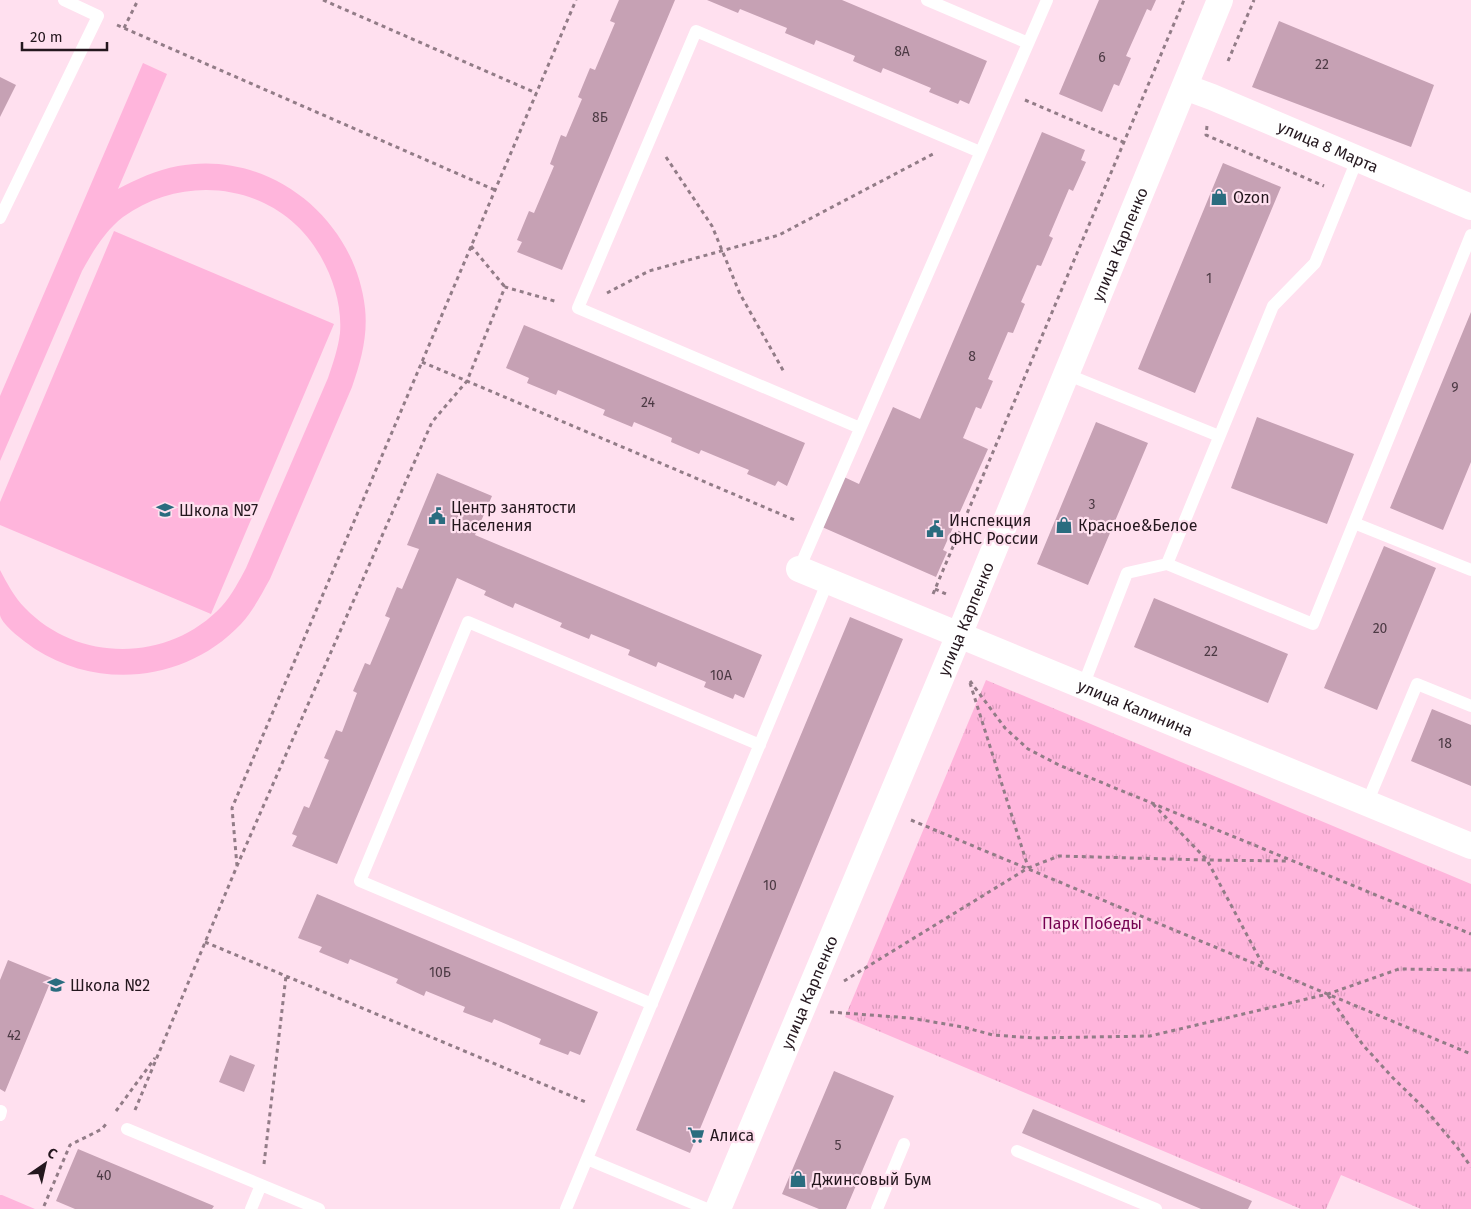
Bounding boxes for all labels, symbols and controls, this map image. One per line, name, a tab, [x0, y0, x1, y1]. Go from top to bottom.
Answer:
scale bar	[22, 20, 108, 52]
text: 20 m	[30, 28, 63, 46]
house number: 8А	[894, 43, 910, 60]
house number: 6	[1098, 49, 1106, 66]
house number: 22	[1315, 56, 1329, 73]
house number: 8Б	[592, 109, 608, 126]
street label: улица 8 Марта	[1275, 117, 1381, 176]
street label: улица Карпенко	[1088, 184, 1152, 304]
shop icon: Ozon	[1209, 187, 1229, 207]
place label: Ozon	[1233, 188, 1270, 207]
house number: 1	[1206, 270, 1212, 287]
house number: 8	[968, 348, 976, 365]
house number: 9	[1451, 379, 1459, 396]
house number: 24	[641, 394, 656, 411]
house number: 3	[1089, 496, 1096, 513]
place label: Центр занятости Населения	[451, 498, 576, 535]
school or university icon: Школа №7	[155, 500, 175, 520]
place label: Школа №7	[179, 501, 258, 520]
public building icon: Центр занятости Населения	[427, 506, 447, 526]
place label: Инспекция ФНС России	[949, 511, 1039, 548]
shop icon: Красное&Белое	[1054, 515, 1074, 535]
place label: Красное&Белое	[1078, 516, 1197, 535]
public building icon: Инспекция ФНС России	[925, 519, 945, 539]
street label: улица Карпенко	[933, 559, 998, 679]
house number: 20	[1373, 620, 1388, 637]
house number: 22	[1204, 643, 1218, 660]
house number: 10А	[710, 667, 732, 684]
street label: улица Калинина	[1075, 675, 1196, 740]
house number: 18	[1438, 735, 1452, 752]
house number: 10	[763, 877, 777, 894]
park label: Парк Победы	[1042, 914, 1142, 933]
street label: улица Карпенко	[777, 933, 841, 1052]
house number: 10Б	[429, 964, 451, 981]
school or university icon: Школа №2	[46, 975, 66, 995]
place label: Школа №2	[70, 976, 150, 995]
house number: 42	[7, 1027, 21, 1044]
supermarket icon: Алиса	[686, 1125, 706, 1145]
place label: Алиса	[710, 1126, 754, 1145]
house number: 5	[834, 1137, 842, 1154]
north arrow	[20, 1139, 70, 1189]
text: С	[44, 1144, 60, 1163]
house number: 40	[96, 1167, 112, 1184]
shop icon: Джинсовый Бум	[788, 1169, 808, 1189]
place label: Джинсовый Бум	[811, 1170, 931, 1189]

